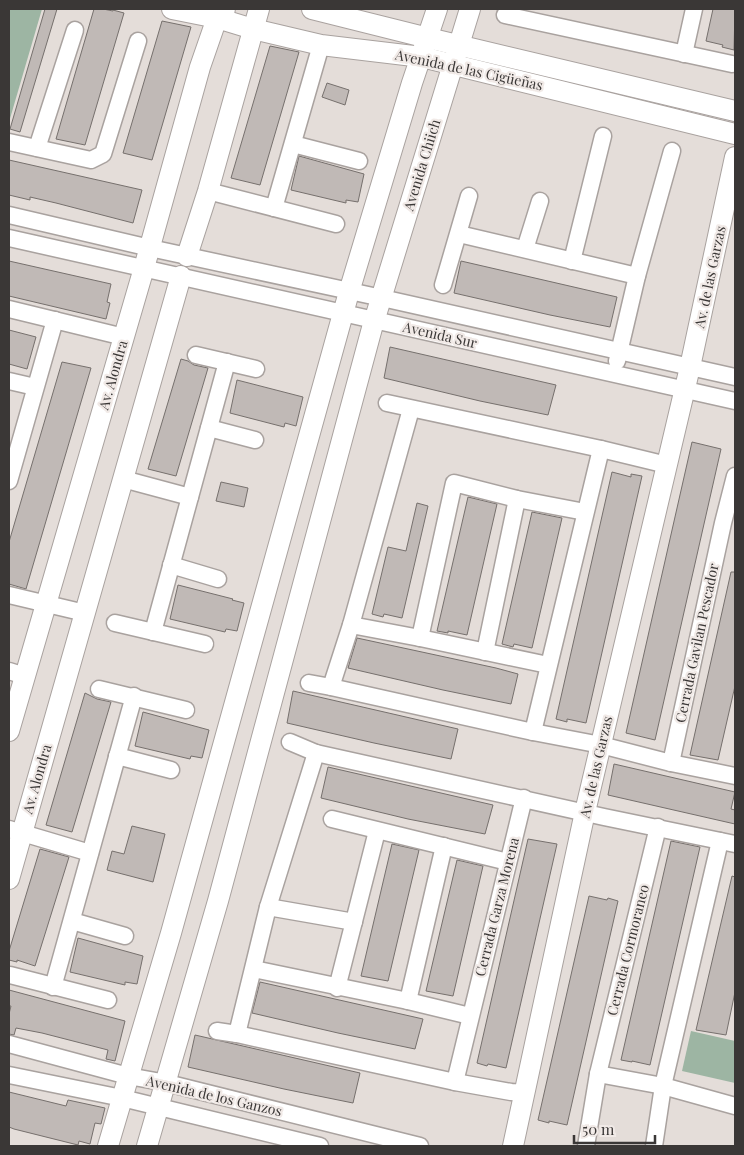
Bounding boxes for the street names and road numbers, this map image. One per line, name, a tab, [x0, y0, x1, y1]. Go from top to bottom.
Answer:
street label: Avenida de las Cigüeñas	[393, 44, 545, 94]
street label: Avenida Chiich	[398, 116, 445, 214]
street label: Av. de las Garzas	[689, 224, 730, 331]
street label: Avenida Sur	[400, 317, 480, 352]
street label: Av. Alondra	[93, 338, 132, 413]
street label: Cerrada Gavilan Pescador	[670, 561, 723, 724]
street label: Av. de las Garzas	[574, 714, 616, 821]
street label: Av. Alondra	[17, 742, 56, 817]
street label: Cerrada Garza Morena	[470, 835, 523, 978]
street label: Cerrada Cormoraneo	[602, 882, 653, 1017]
street label: Avenida de los Ganzos	[143, 1070, 284, 1120]

